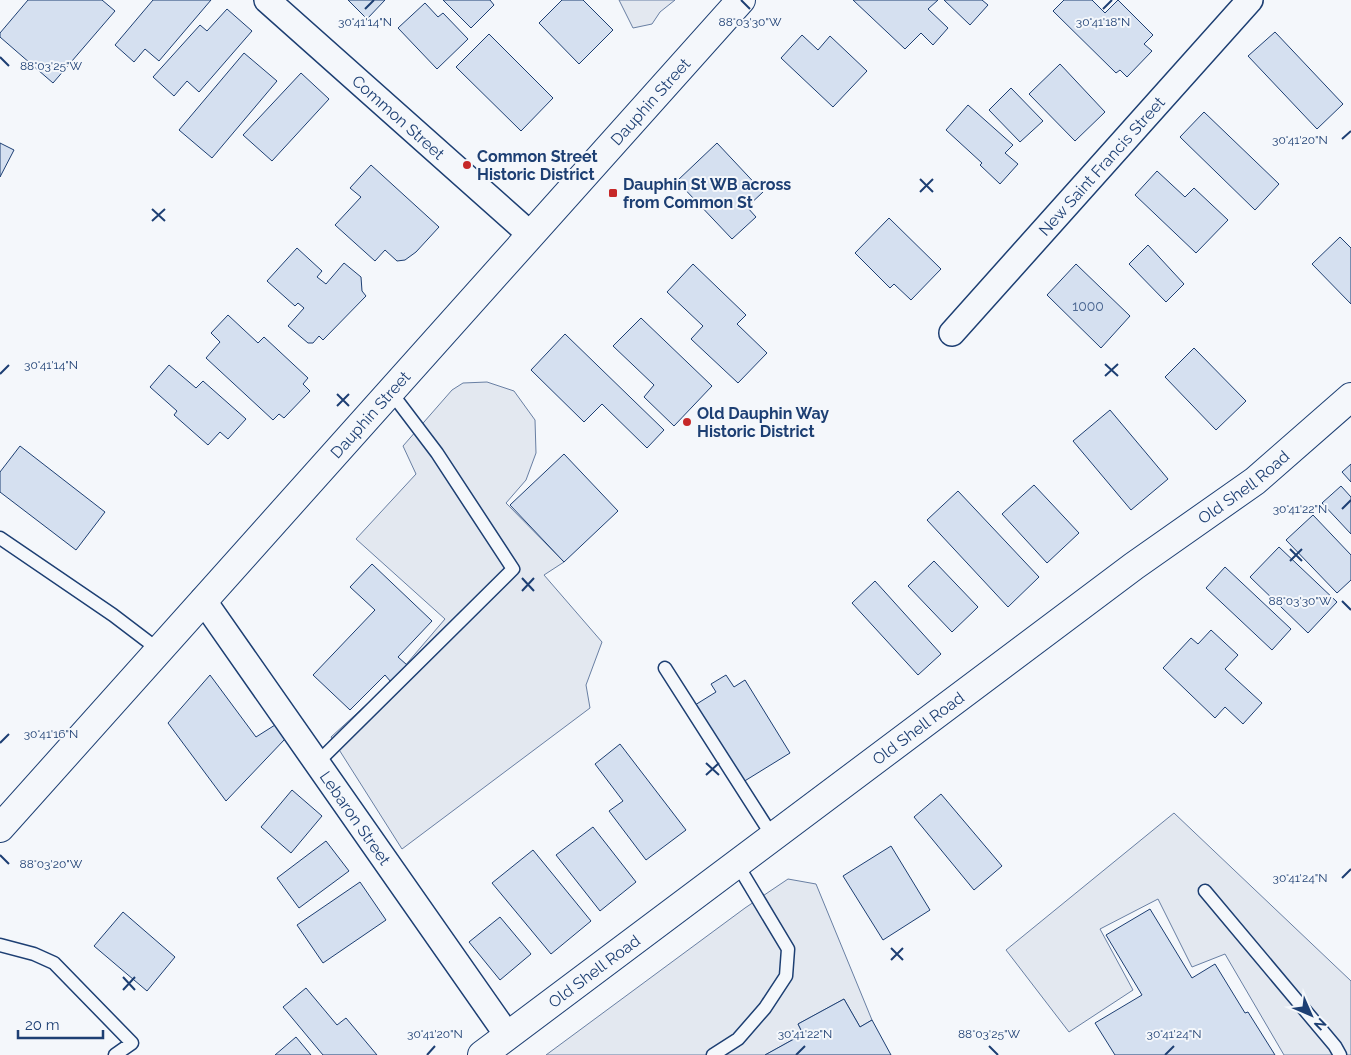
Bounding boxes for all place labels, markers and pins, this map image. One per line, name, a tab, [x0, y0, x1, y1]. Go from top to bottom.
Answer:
place label: Common Street Historic District	[477, 147, 598, 184]
marker: Common Street Historic District	[461, 159, 473, 171]
place label: Dauphin St WB across from Common St	[623, 175, 791, 212]
marker: Dauphin St WB across from Common St	[607, 187, 619, 199]
place label: Old Dauphin Way Historic District	[697, 404, 829, 441]
marker: Old Dauphin Way Historic District	[681, 416, 693, 428]

